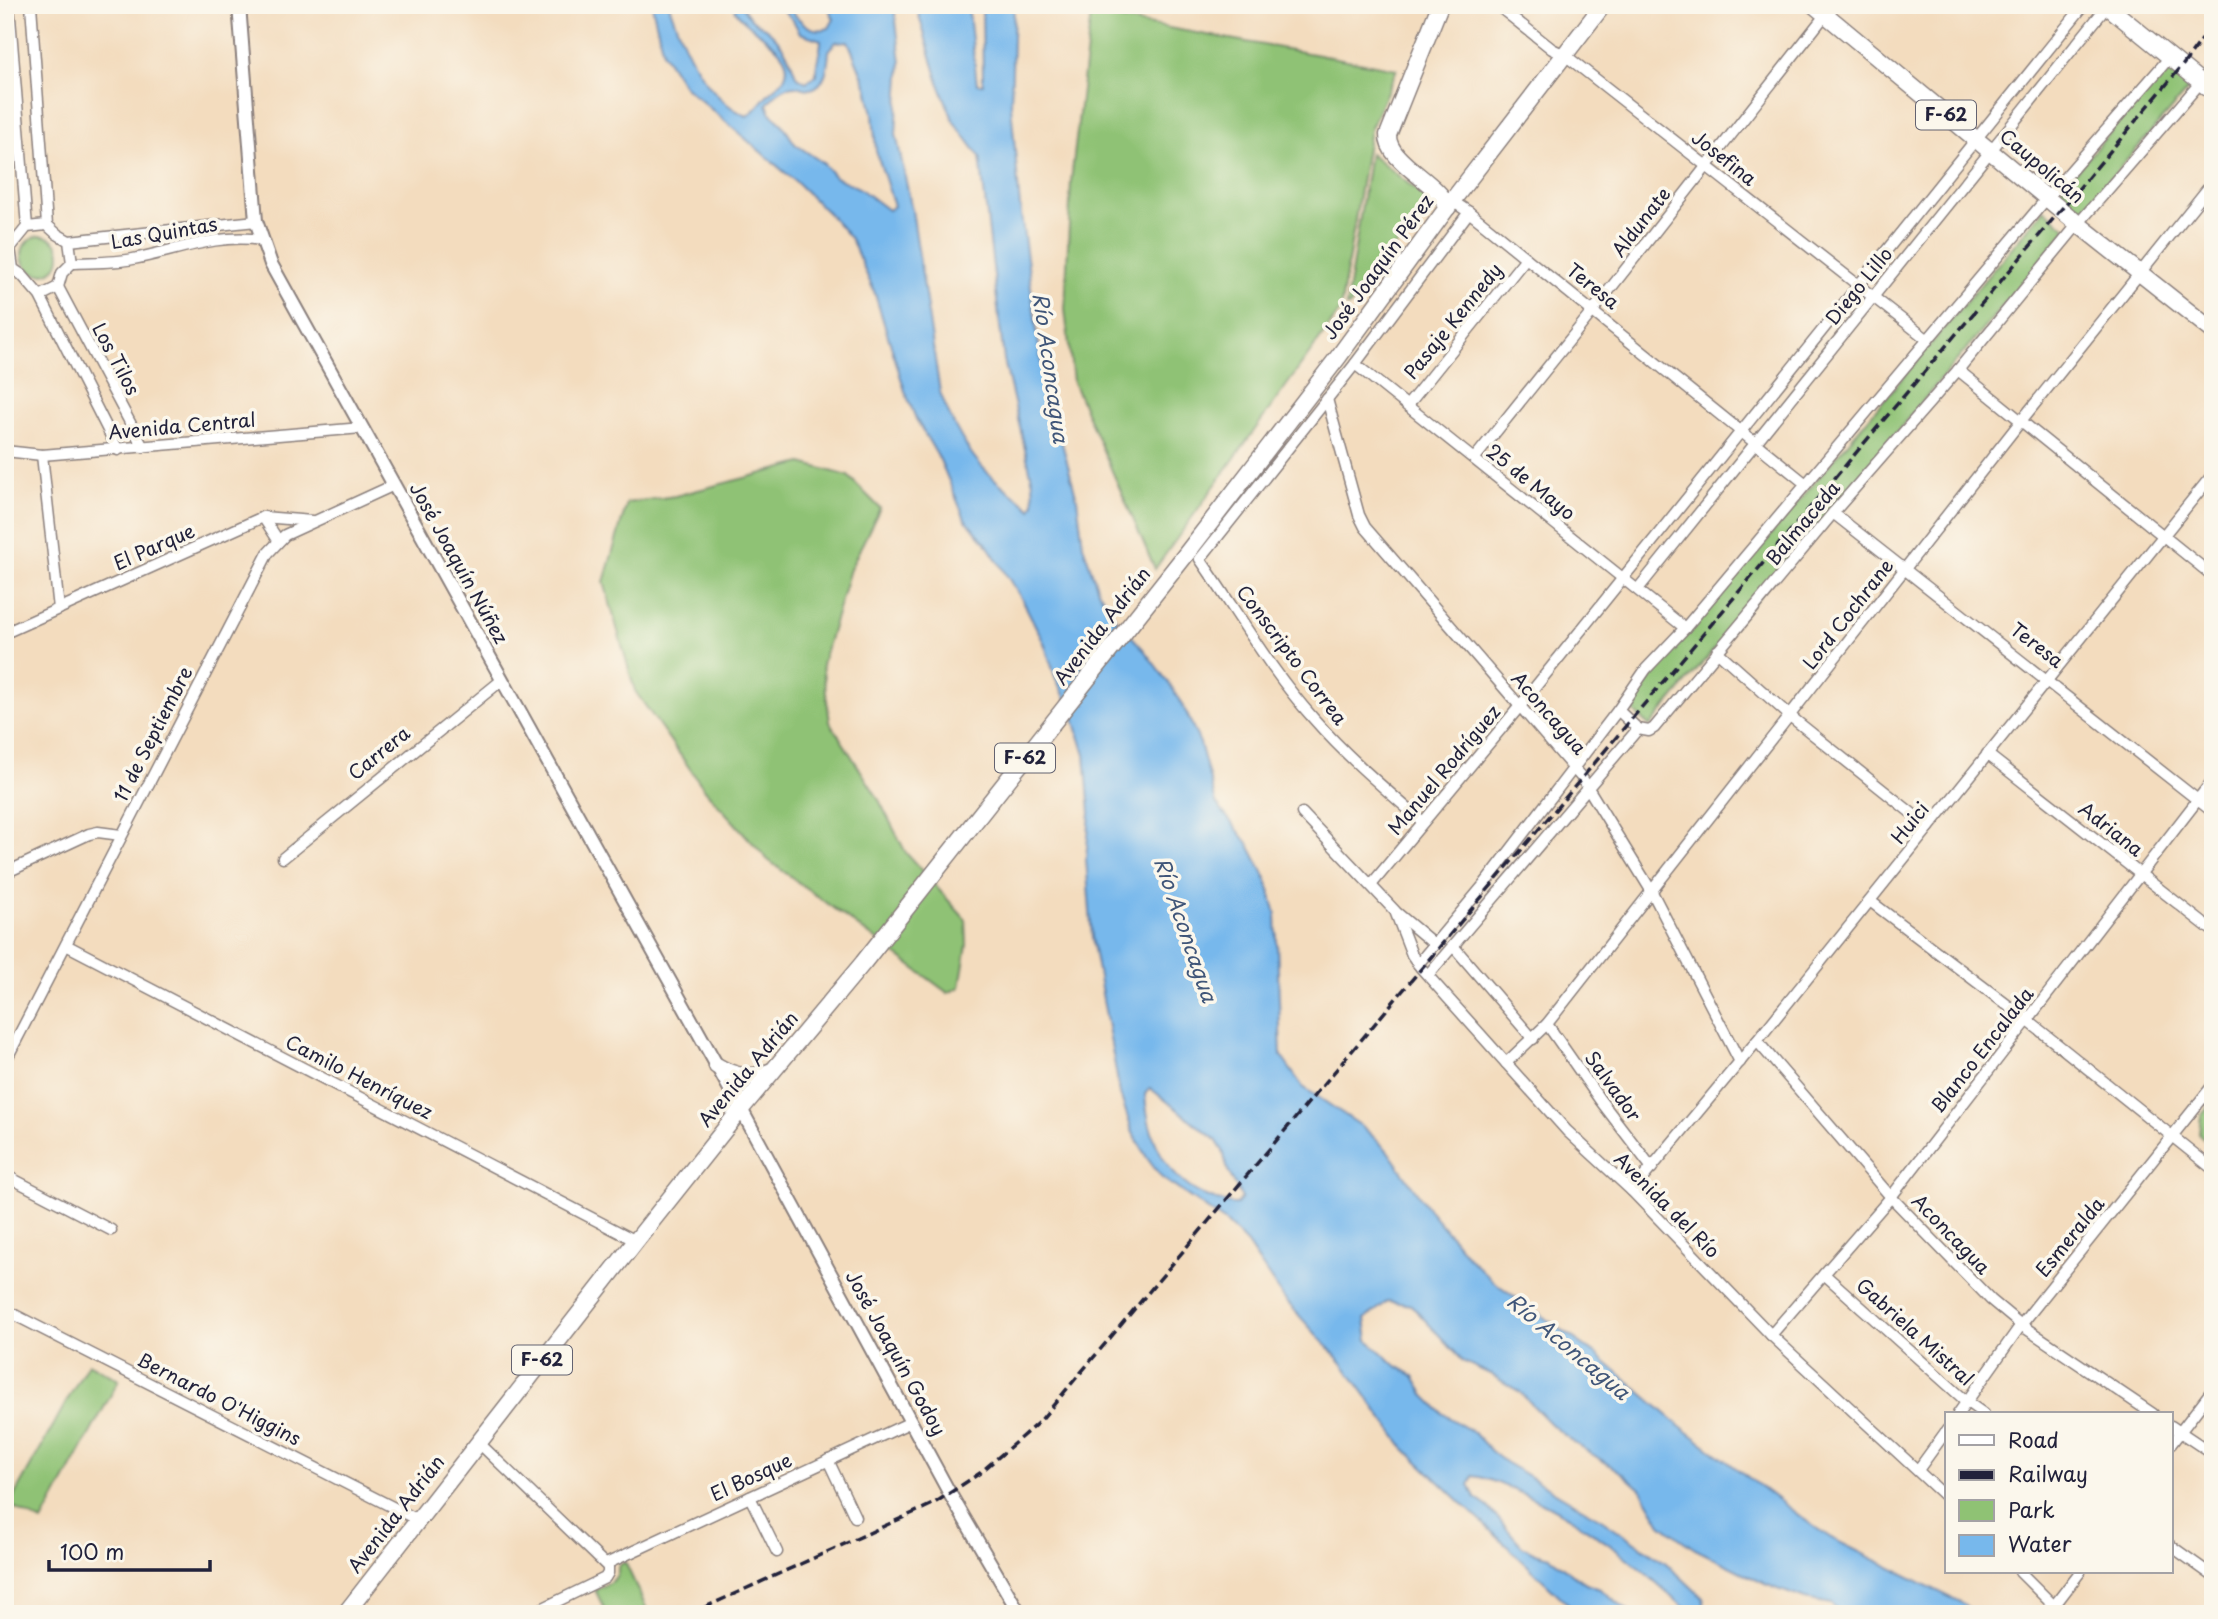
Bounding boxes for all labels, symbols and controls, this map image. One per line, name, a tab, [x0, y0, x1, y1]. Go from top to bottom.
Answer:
road number: F-62	[1916, 100, 1976, 130]
street label: Caupolicán	[1994, 121, 2091, 209]
street label: Josefina	[1686, 123, 1763, 192]
street label: Aldunate	[1604, 181, 1676, 262]
street label: José Joaquín Pérez	[1315, 188, 1439, 345]
street label: Las Quintas	[109, 209, 219, 255]
street label: Diego Lillo	[1818, 241, 1898, 330]
street label: Teresa	[1561, 255, 1626, 315]
street label: Pasaje Kennedy	[1396, 256, 1508, 385]
water label: Río Aconcagua	[1026, 290, 1078, 446]
street label: Los Tilos	[86, 317, 148, 400]
street label: Avenida Central	[107, 405, 257, 445]
street label: 25 de Mayo	[1481, 436, 1582, 526]
street label: Balmaceda	[1759, 474, 1846, 571]
street label: José Joaquín Núñez	[404, 477, 516, 648]
street label: El Parque	[108, 516, 199, 576]
street label: Lord Cochrane	[1795, 552, 1899, 675]
street label: Avenida Adrián	[1046, 561, 1156, 690]
street label: Conscripto Correa	[1231, 579, 1355, 731]
street label: Teresa	[2005, 615, 2070, 674]
street label: 11 de Septiembre	[106, 661, 198, 806]
street label: Aconcagua	[1506, 665, 1594, 760]
street label: Manuel Rodríguez	[1380, 698, 1506, 840]
street label: Carrera	[341, 718, 416, 786]
road number: F-62	[995, 744, 1055, 772]
street label: Adriana	[2073, 794, 2150, 862]
street label: Huici	[1884, 795, 1935, 849]
water label: Río Aconcagua	[1147, 853, 1227, 1007]
street label: Blanco Encalada	[1923, 981, 2039, 1118]
street label: Avenida Adrián	[691, 1005, 804, 1132]
street label: Camilo Henríquez	[281, 1027, 438, 1125]
street label: Salvador	[1579, 1045, 1649, 1126]
street label: Avenida del Río	[1608, 1145, 1727, 1264]
street label: Aconcagua	[1906, 1187, 1997, 1280]
street label: Esmeralda	[2028, 1190, 2110, 1282]
street label: José Joaquín Godoy	[840, 1265, 954, 1440]
street label: Gabriela Mistral	[1851, 1271, 1981, 1392]
water label: Río Aconcagua	[1501, 1285, 1638, 1407]
street label: Bernardo O'Higgins	[133, 1345, 306, 1452]
road number: F-62	[512, 1345, 572, 1374]
legend	[1945, 1412, 2172, 1574]
text: Road	[2008, 1423, 2059, 1455]
street label: El Bosque	[705, 1445, 796, 1507]
street label: Avenida Adrián	[340, 1449, 450, 1578]
text: Railway	[2008, 1457, 2088, 1489]
text: Park	[2008, 1493, 2055, 1525]
text: Water	[2008, 1527, 2072, 1559]
scale bar	[49, 1528, 210, 1572]
text: 100 m	[60, 1535, 124, 1567]

